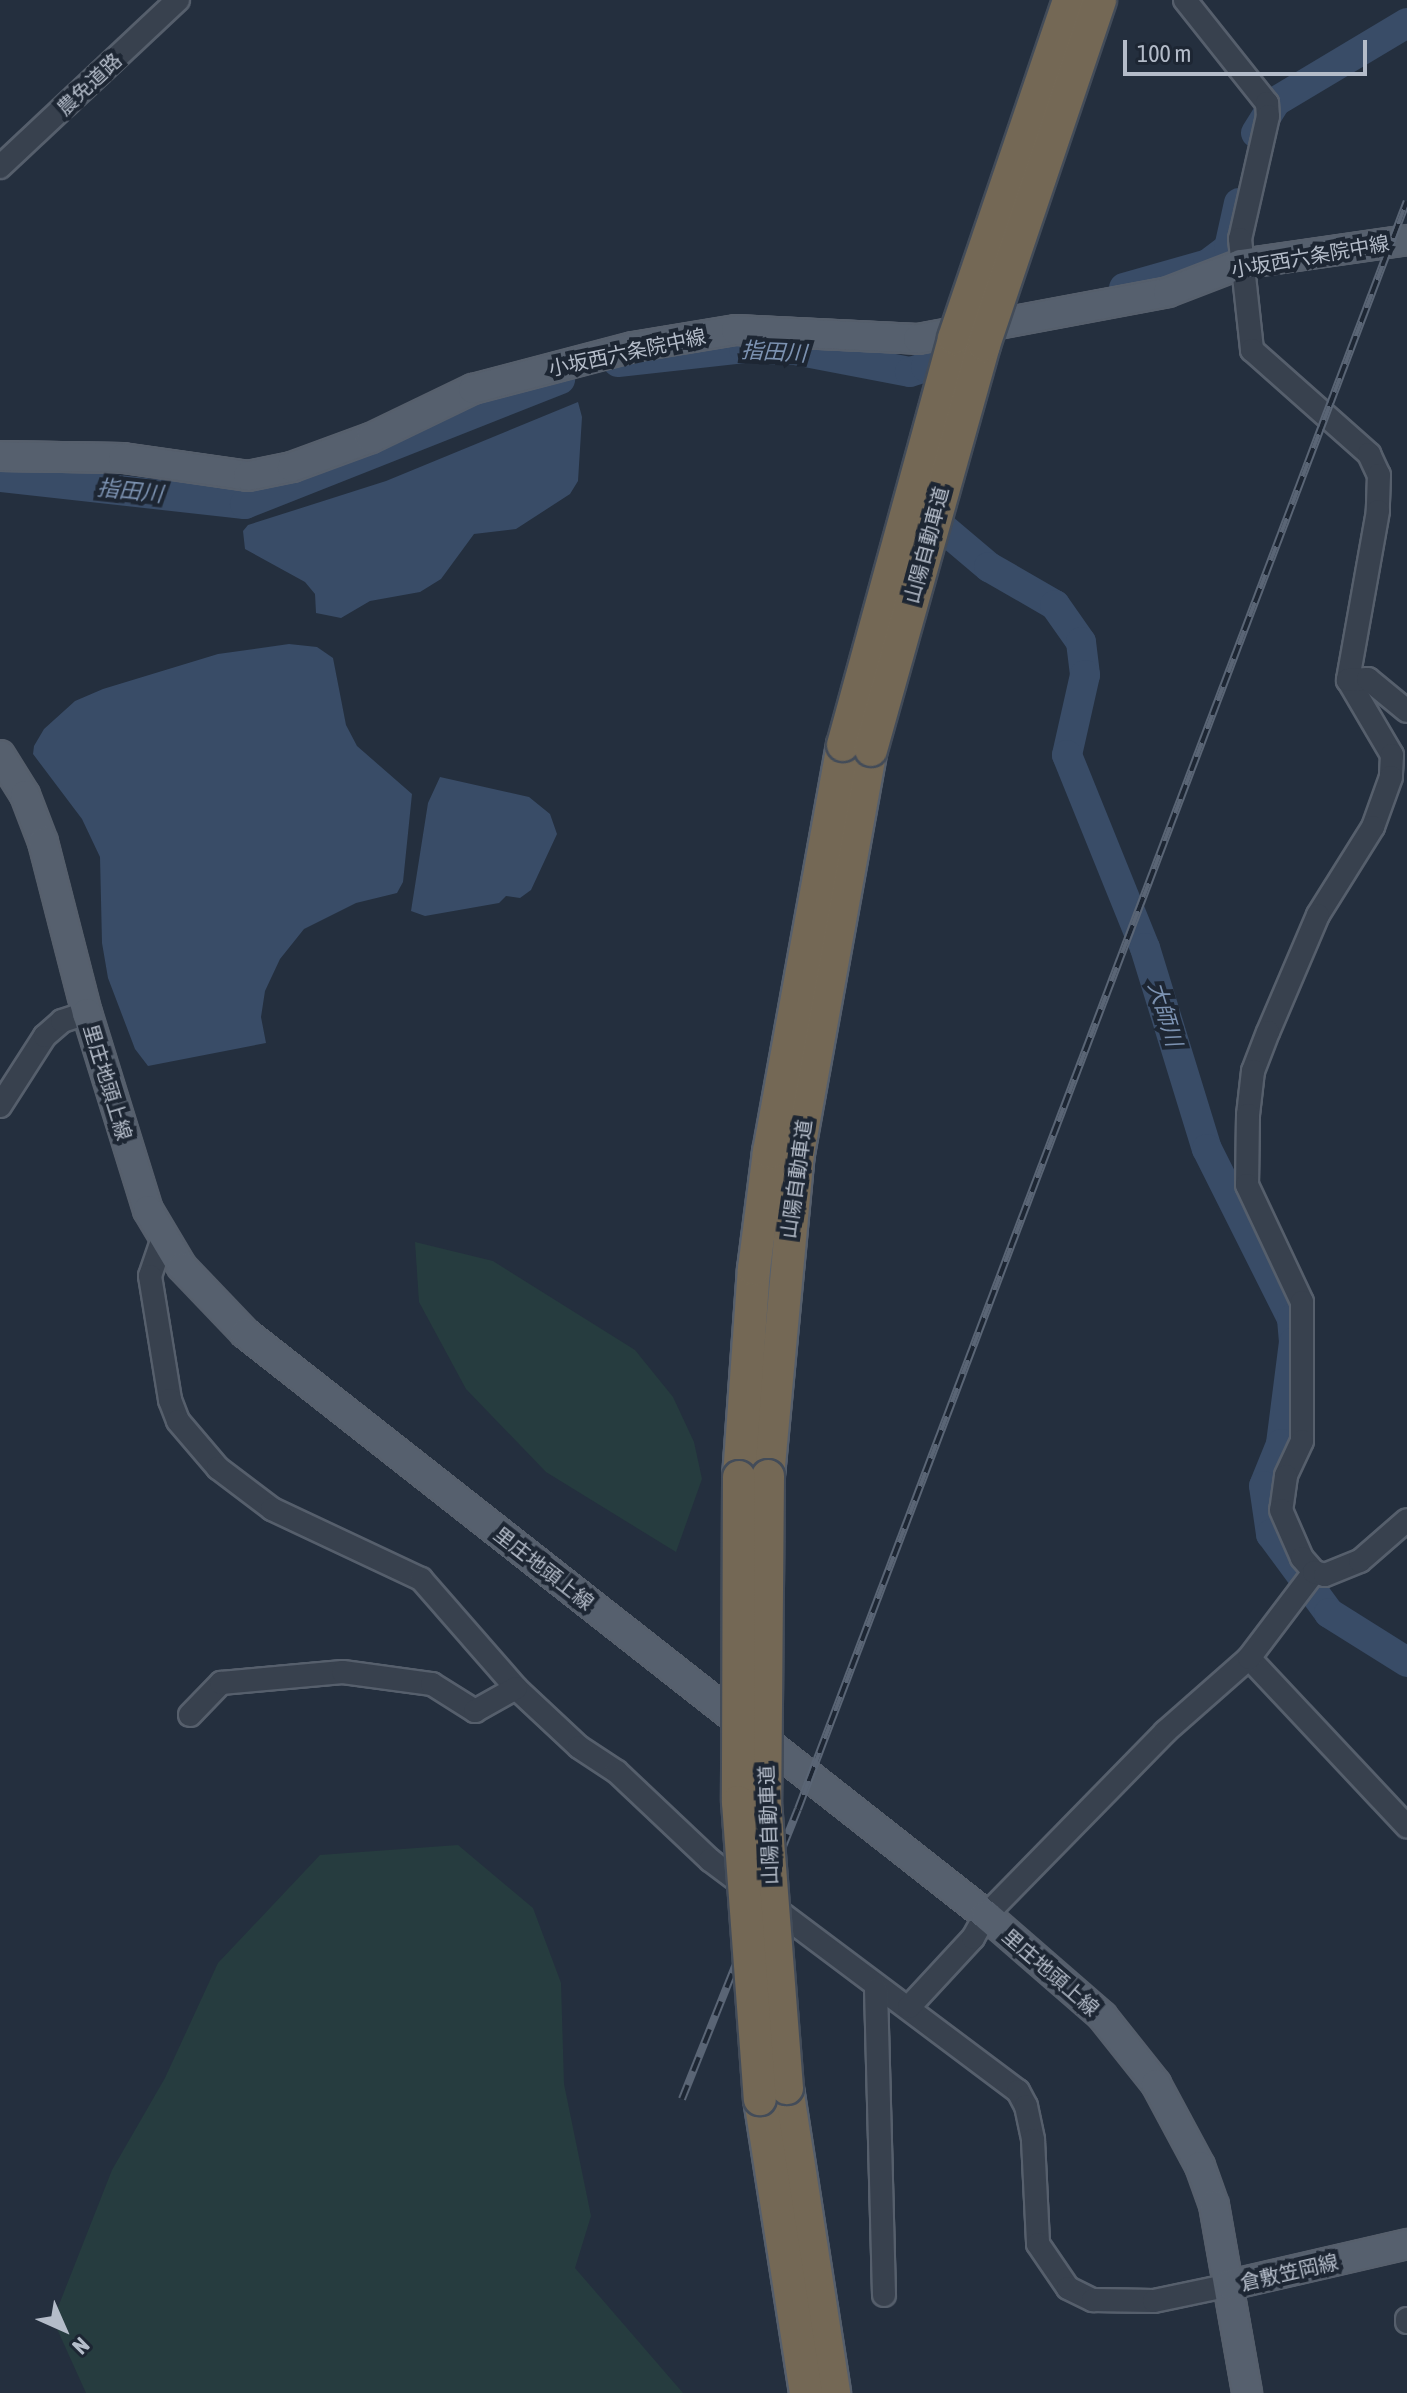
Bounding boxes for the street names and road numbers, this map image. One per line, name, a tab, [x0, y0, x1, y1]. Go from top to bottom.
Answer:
street label: 農免道路	[52, 48, 126, 120]
street label: 小坂西六条院中線	[1229, 230, 1391, 282]
street label: 小坂西六条院中線	[546, 324, 708, 380]
street label: 山陽自動車道	[899, 484, 953, 606]
street label: 里庄地頭上線	[79, 1021, 137, 1143]
street label: 山陽自動車道	[776, 1118, 816, 1240]
street label: 里庄地頭上線	[489, 1522, 599, 1614]
street label: 山陽自動車道	[754, 1765, 782, 1885]
street label: 里庄地頭上線	[998, 1924, 1104, 2020]
street label: 倉敷笠岡線	[1238, 2249, 1340, 2295]

